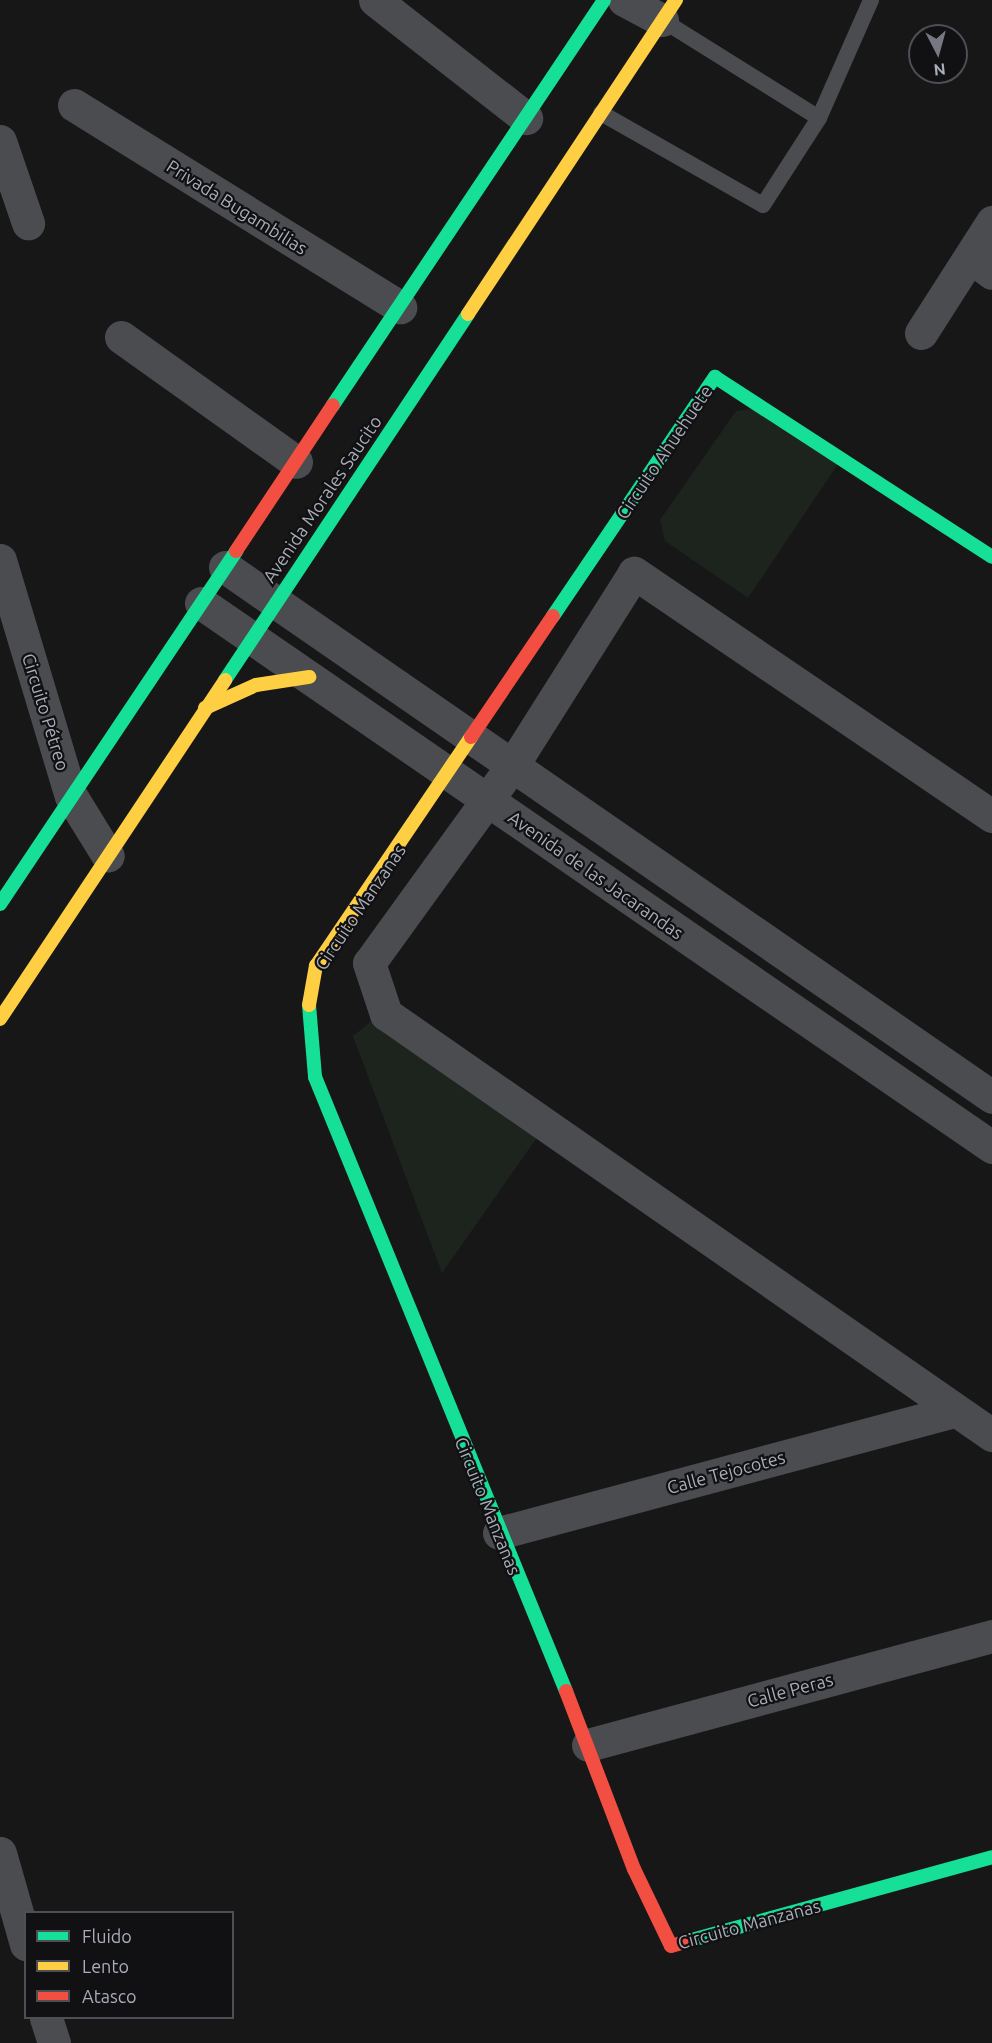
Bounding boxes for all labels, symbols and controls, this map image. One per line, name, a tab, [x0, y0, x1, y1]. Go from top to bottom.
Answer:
north arrow	[908, 24, 968, 84]
text: N	[933, 60, 947, 79]
street label: Privada Bugambilias	[163, 155, 311, 259]
street label: Circuito Ahuehuete	[611, 381, 717, 523]
street label: Avenida Morales Saucito	[258, 411, 386, 587]
street label: Circuito Pétreo	[18, 651, 74, 773]
street label: Avenida de las Jacarandas	[504, 806, 688, 944]
street label: Circuito Manzanas	[310, 840, 410, 974]
street label: Circuito Manzanas	[450, 1434, 526, 1578]
street label: Calle Tejocotes	[665, 1446, 787, 1498]
street label: Calle Peras	[745, 1668, 835, 1712]
street label: Circuito Manzanas	[675, 1895, 823, 1953]
legend	[24, 1911, 234, 2019]
text: Fluido	[82, 1926, 132, 1946]
text: Lento	[82, 1956, 129, 1976]
text: Atasco	[82, 1986, 137, 2006]

